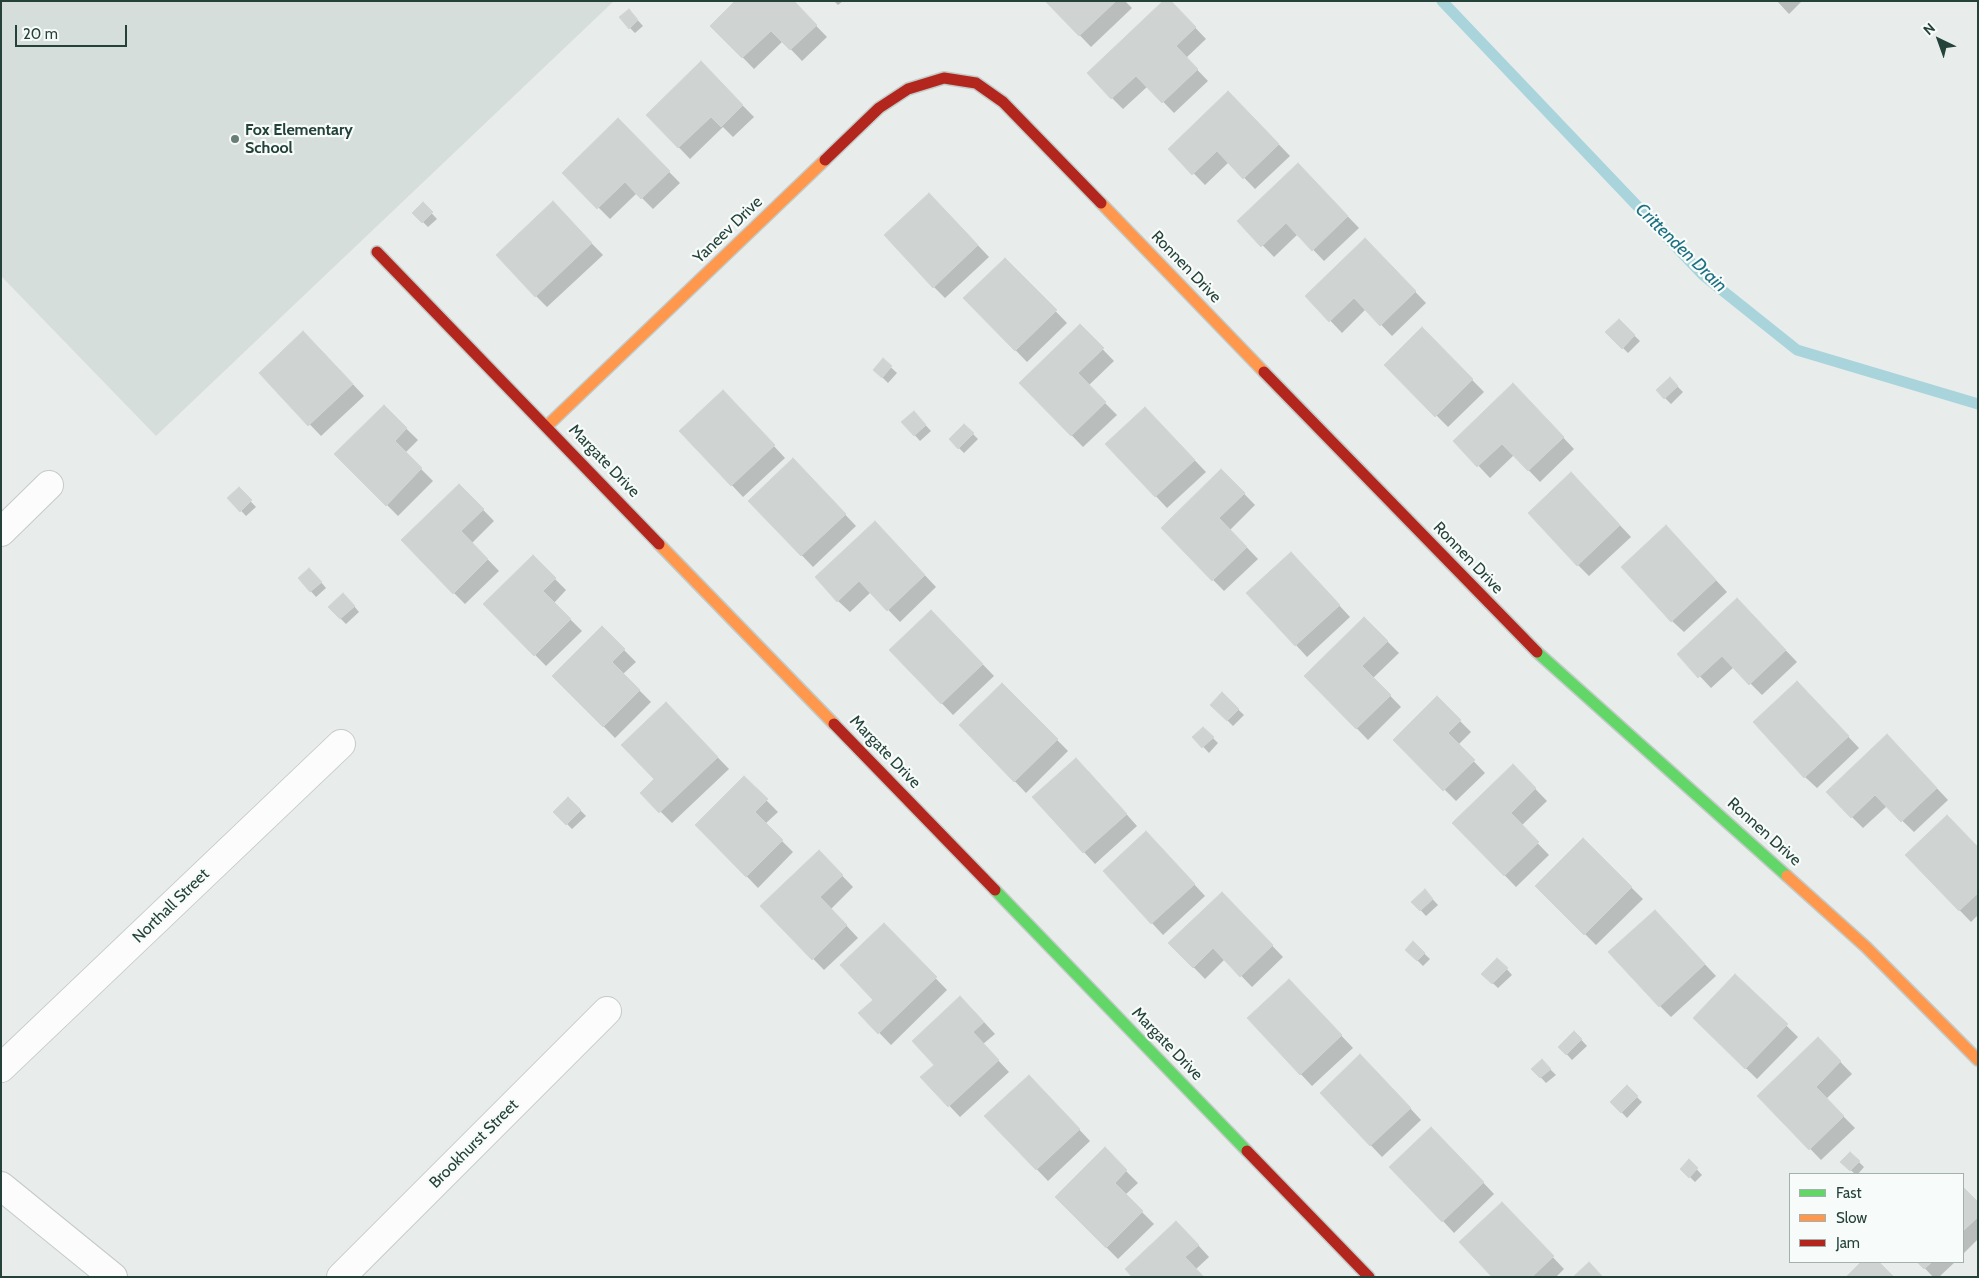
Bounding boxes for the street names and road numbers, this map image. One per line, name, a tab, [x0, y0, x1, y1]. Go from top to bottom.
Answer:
street label: Yaneev Drive	[690, 192, 766, 268]
street label: Ronnen Drive	[1147, 227, 1225, 307]
street label: Margate Drive	[564, 421, 644, 501]
street label: Ronnen Drive	[1429, 518, 1507, 598]
street label: Margate Drive	[845, 712, 925, 792]
street label: Ronnen Drive	[1723, 794, 1805, 870]
street label: Northall Street	[129, 865, 213, 947]
street label: Margate Drive	[1127, 1004, 1207, 1084]
street label: Brookhurst Street	[426, 1096, 522, 1192]

